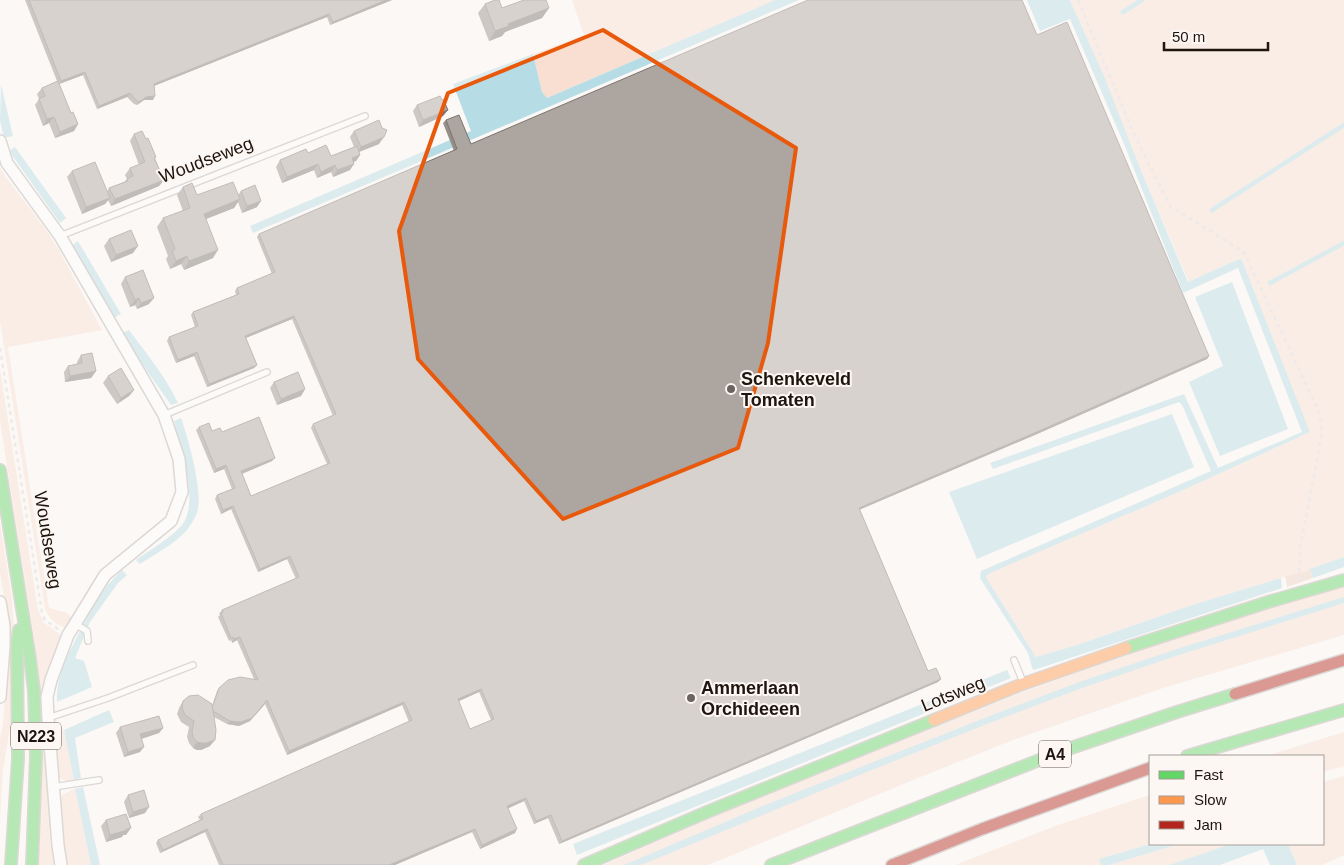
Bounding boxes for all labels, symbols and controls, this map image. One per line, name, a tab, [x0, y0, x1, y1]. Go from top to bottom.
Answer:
scale bar	[1164, 20, 1268, 52]
text: 50 m	[1172, 28, 1205, 45]
street label: Woudseweg	[156, 133, 256, 187]
place label: Schenkeveld Tomaten	[741, 369, 851, 410]
marker: Schenkeveld Tomaten	[725, 383, 737, 395]
street label: Woudseweg	[30, 490, 66, 590]
street label: Lotsweg	[918, 672, 988, 716]
place label: Ammerlaan Orchideeen	[701, 678, 800, 719]
marker: Ammerlaan Orchideeen	[685, 692, 697, 704]
road number: N223	[11, 722, 61, 749]
road number: A4	[1039, 741, 1071, 768]
legend	[1149, 755, 1324, 845]
text: Fast	[1194, 766, 1224, 783]
text: Slow	[1194, 791, 1227, 808]
text: Jam	[1194, 816, 1222, 833]

